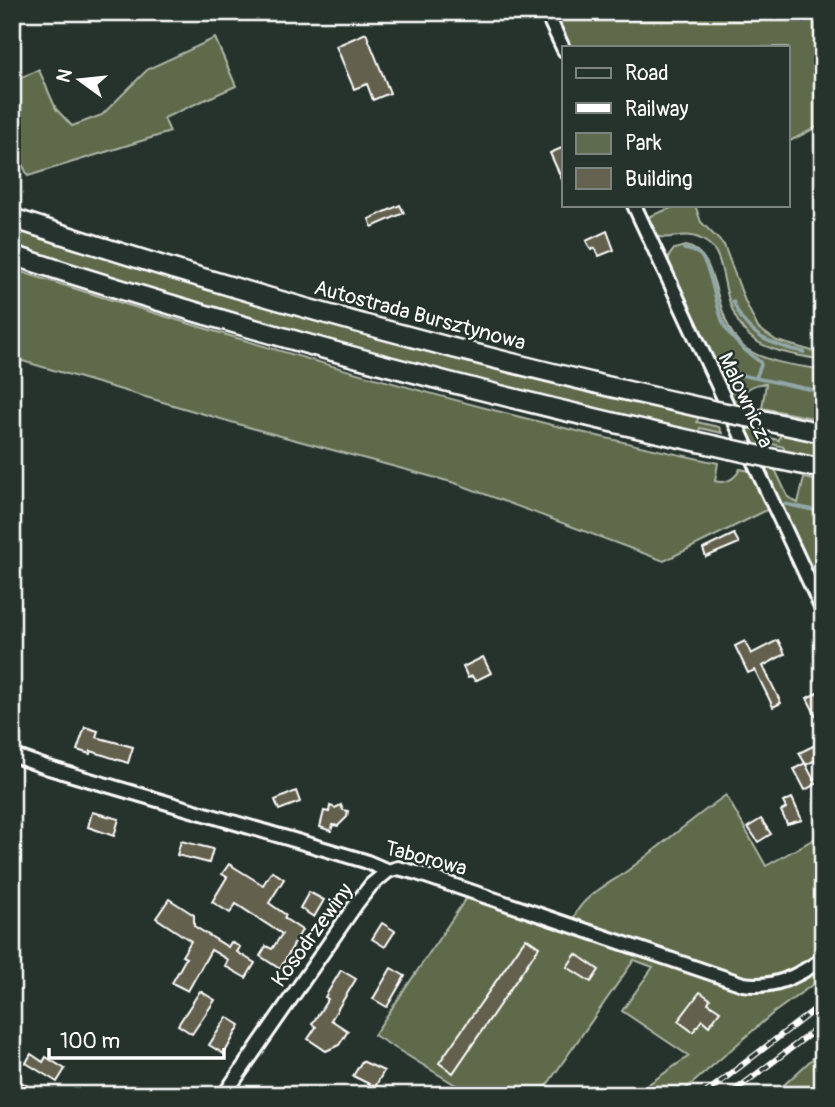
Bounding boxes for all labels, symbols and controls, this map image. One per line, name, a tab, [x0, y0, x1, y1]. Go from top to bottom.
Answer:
north arrow	[46, 46, 116, 116]
legend	[562, 46, 790, 206]
text: Road	[625, 60, 669, 87]
text: N	[51, 66, 78, 85]
text: Railway	[625, 96, 689, 123]
text: Park	[625, 130, 662, 157]
text: Building	[625, 166, 692, 193]
street label: Autostrada Bursztynowa	[311, 274, 529, 357]
street label: Malownicza	[712, 348, 779, 452]
street label: Taborowa	[382, 835, 470, 882]
street label: Kosodrzewiny	[266, 878, 359, 993]
scale bar	[49, 1016, 224, 1060]
text: 100 m	[60, 1028, 120, 1055]

